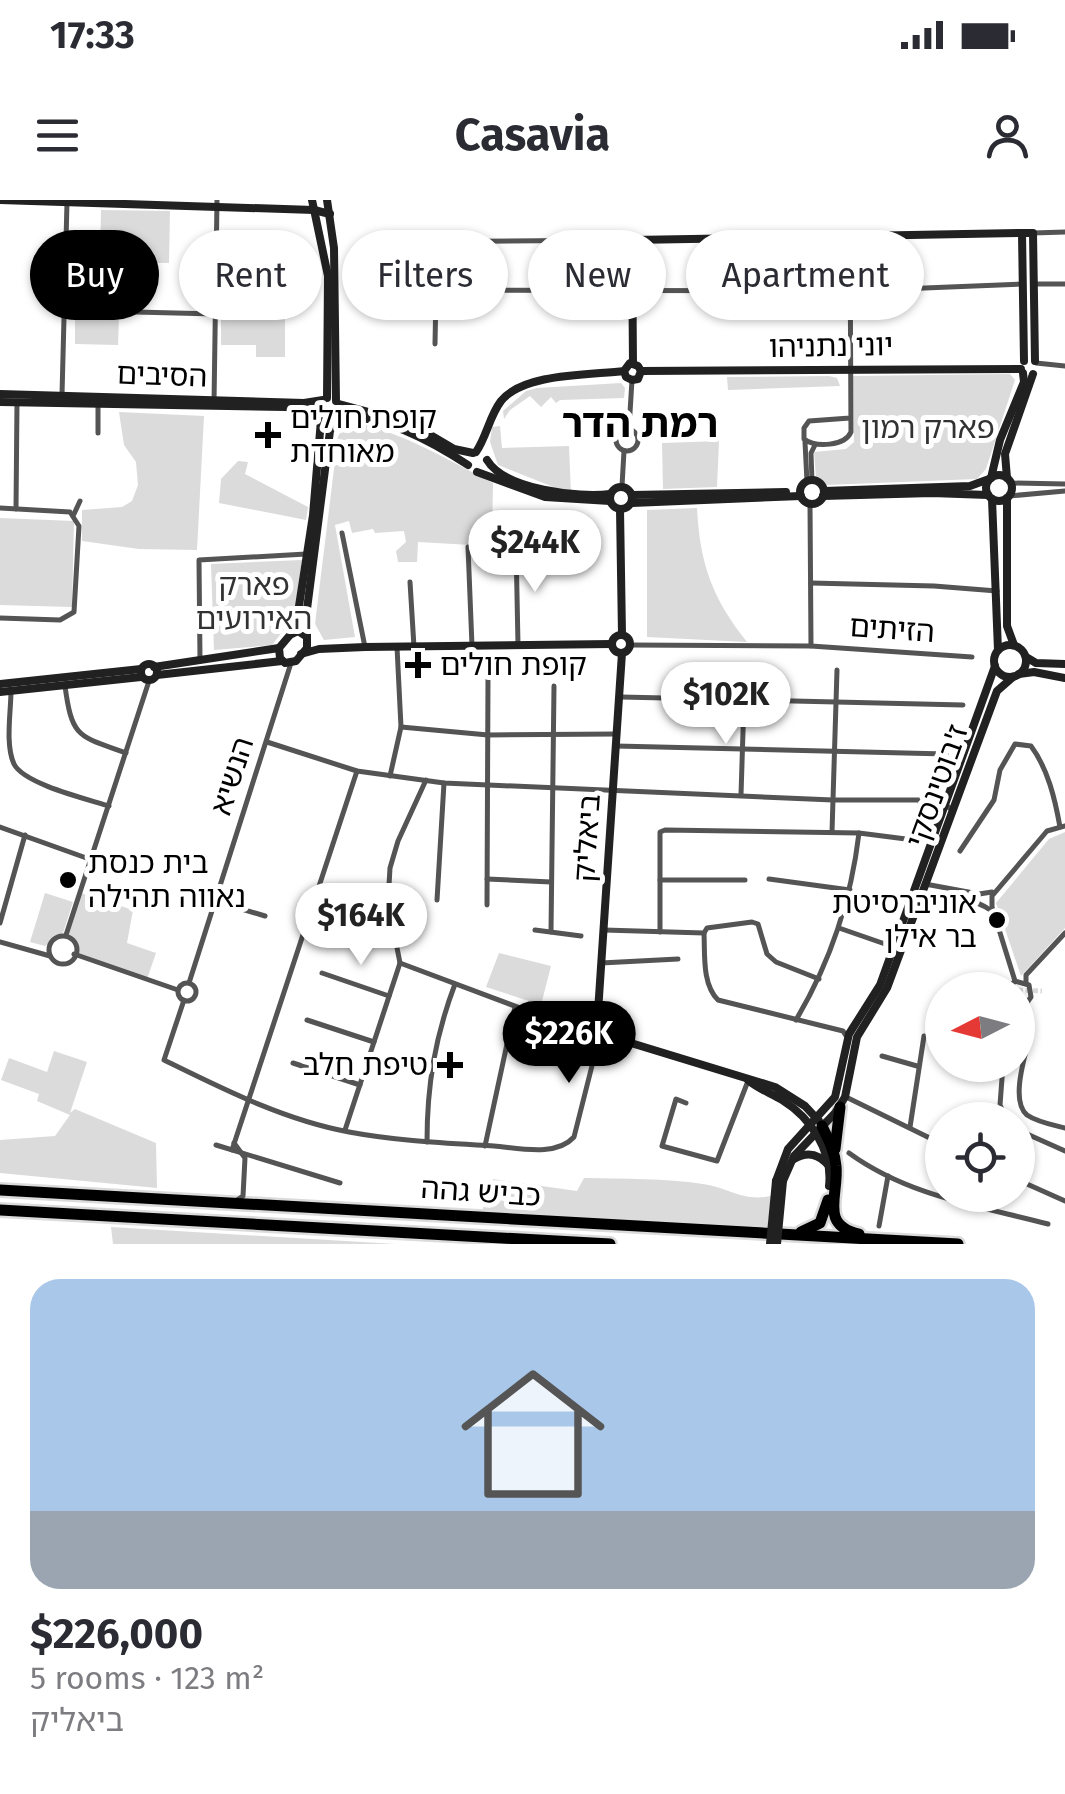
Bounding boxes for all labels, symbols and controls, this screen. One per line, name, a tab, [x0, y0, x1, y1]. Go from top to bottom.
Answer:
text: 17:33	[50, 12, 135, 58]
icon: menu	[30, 108, 85, 163]
text: Casavia	[455, 108, 610, 162]
icon: person	[980, 108, 1035, 163]
chip: Buy	[30, 230, 159, 320]
chip: Rent	[179, 230, 322, 320]
chip: Filters	[342, 230, 508, 320]
chip: New	[528, 230, 666, 320]
chip: Apartment	[686, 230, 924, 320]
street label: יוני נתניהו	[768, 327, 894, 365]
street label: הסיבים	[116, 355, 208, 395]
place label: קופת חולים מאוחדת	[290, 400, 437, 470]
district label: רמת הדר	[561, 400, 719, 448]
park label: פארק רמון	[861, 410, 995, 446]
marker: קופת חולים מאוחדת	[255, 422, 281, 448]
pin: $244K	[465, 510, 605, 595]
text: $244K	[490, 523, 580, 561]
park label: פארק האירועים	[196, 567, 312, 637]
street label: הזיתים	[848, 608, 936, 650]
place label: קופת חולים	[440, 647, 587, 683]
marker: קופת חולים	[405, 652, 431, 678]
pin: $102K	[656, 662, 796, 747]
text: $102K	[683, 675, 769, 713]
street label: ז'בוטינסקי	[898, 720, 976, 852]
street label: הנשיא	[203, 732, 261, 820]
street label: ביאליק	[566, 793, 608, 883]
place label: בית כנסת נאווה תהילה	[88, 845, 246, 915]
marker: בית כנסת נאווה תהילה	[57, 869, 79, 891]
pin: $164K	[291, 883, 431, 968]
place label: אוניברסיטת בר אילן	[832, 885, 977, 955]
text: $164K	[317, 896, 405, 934]
marker: אוניברסיטת בר אילן	[986, 909, 1008, 931]
north arrow	[925, 972, 1035, 1082]
map controls	[925, 972, 1035, 1212]
pin: $226K	[499, 1001, 639, 1086]
text: $226K	[525, 1014, 613, 1052]
place label: טיפת חלב	[303, 1047, 428, 1083]
marker: טיפת חלב	[437, 1052, 463, 1078]
button: locate	[925, 1102, 1035, 1212]
street label: כביש גהה	[420, 1170, 542, 1214]
icon: home	[443, 1344, 623, 1524]
text: $226,000	[30, 1609, 203, 1659]
text: 5 rooms · 123 m²	[30, 1659, 264, 1697]
text: ביאליק	[30, 1701, 124, 1739]

